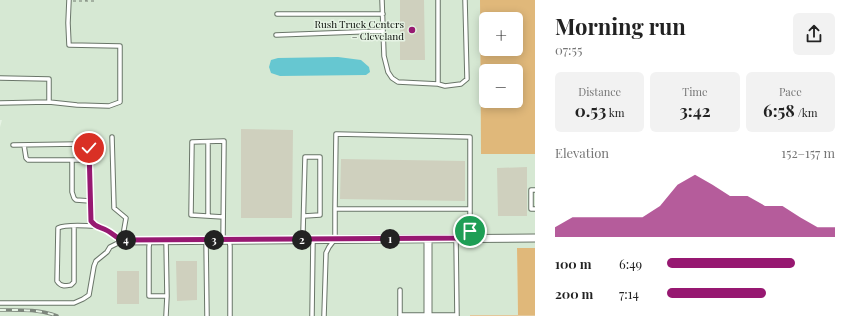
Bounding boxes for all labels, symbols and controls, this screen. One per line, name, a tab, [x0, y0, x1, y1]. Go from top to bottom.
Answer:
text: Morning run	[555, 11, 686, 41]
map controls	[479, 12, 523, 108]
button: +	[479, 12, 523, 56]
button: share	[793, 13, 835, 55]
place label: Rush Truck Centers – Cleveland	[314, 17, 404, 43]
marker: Rush Truck Centers – Cleveland	[407, 25, 417, 35]
text: 07:55	[555, 41, 582, 58]
button: −	[479, 64, 523, 108]
text: Distance	[578, 84, 621, 99]
text: Time	[682, 84, 708, 99]
text: Pace	[779, 84, 802, 99]
text: 0.53	[575, 99, 606, 121]
text: 3:42	[679, 99, 711, 121]
text: 6:58	[763, 99, 795, 121]
text: km	[606, 105, 624, 120]
text: /km	[795, 105, 818, 120]
pin	[72, 131, 106, 165]
icon: check	[78, 137, 100, 159]
text: Elevation	[555, 144, 609, 161]
text: 152–157 m	[781, 144, 835, 161]
pin	[453, 214, 487, 248]
icon: arrive	[459, 220, 481, 242]
pin: 1	[380, 229, 400, 249]
pin: 4	[116, 230, 136, 250]
pin: 3	[204, 230, 224, 250]
pin: 2	[292, 230, 312, 250]
text: 1	[388, 231, 392, 246]
text: 4	[123, 232, 129, 247]
text: 3	[211, 232, 217, 247]
text: 2	[299, 232, 305, 247]
text: 100 m	[555, 255, 592, 272]
text: 6:49	[619, 255, 642, 272]
text: 200 m	[555, 285, 593, 302]
text: 7:14	[619, 285, 639, 302]

